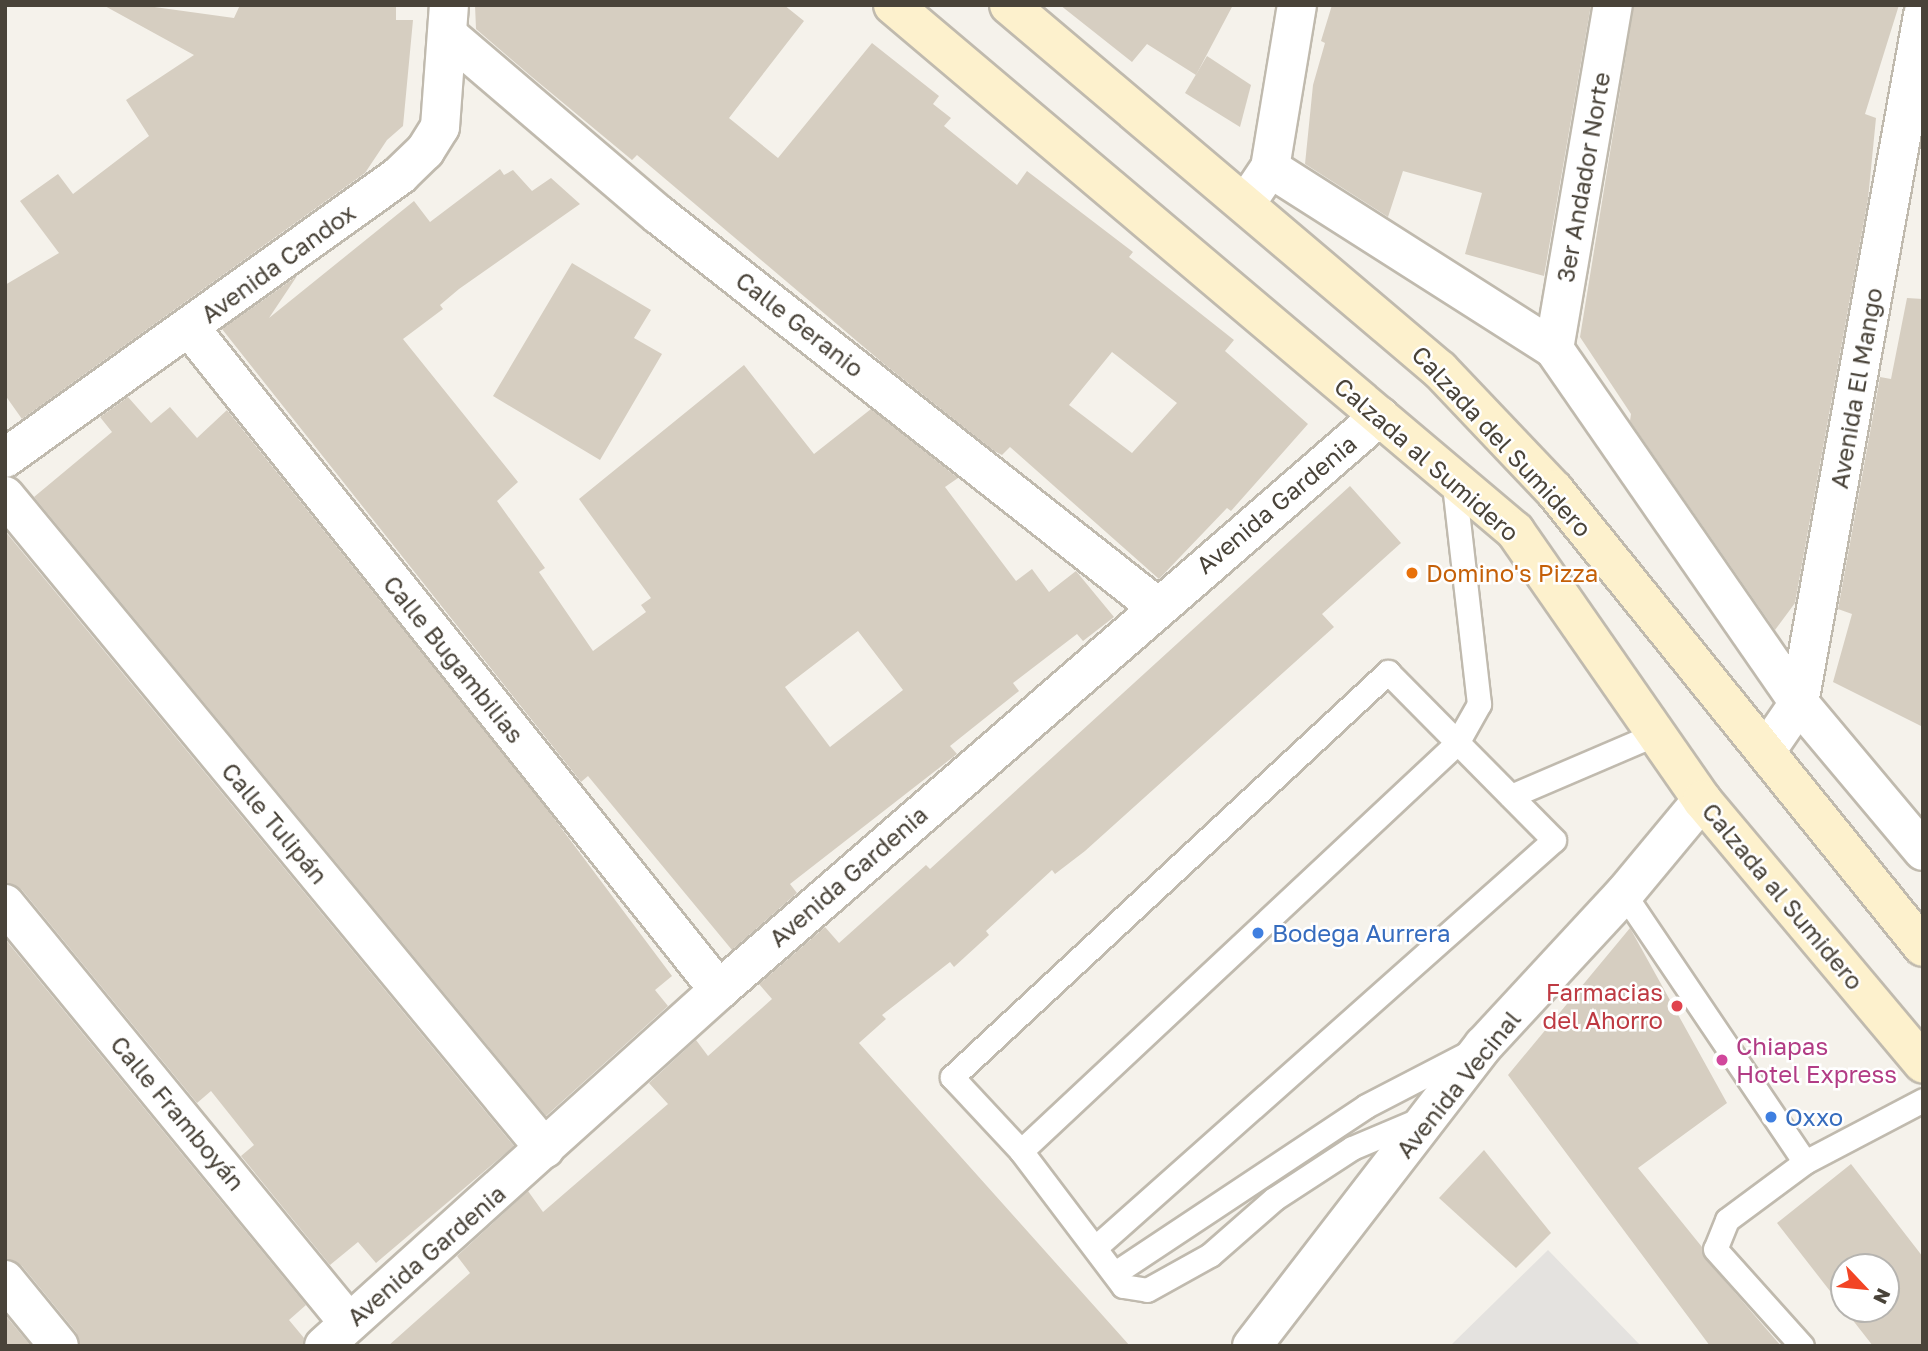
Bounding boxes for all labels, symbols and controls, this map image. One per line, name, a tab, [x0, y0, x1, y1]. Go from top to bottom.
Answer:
street label: 3er Andador Norte	[1550, 70, 1616, 284]
street label: Avenida Candox	[195, 197, 361, 329]
street label: Calle Geranio	[730, 265, 870, 383]
street label: Avenida El Mango	[1824, 285, 1888, 491]
street label: Calzada del Sumidero	[1406, 340, 1598, 542]
street label: Calzada al Sumidero	[1329, 371, 1525, 547]
street label: Avenida Gardenia	[1190, 429, 1362, 579]
place label: Domino's Pizza	[1426, 559, 1598, 587]
marker: Domino's Pizza	[1404, 565, 1420, 581]
street label: Calle Bugambilias	[378, 570, 530, 748]
street label: Calle Tulipán	[216, 757, 334, 889]
street label: Calzada al Sumidero	[1696, 797, 1870, 995]
street label: Avenida Gardenia	[763, 800, 933, 952]
place label: Bodega Aurrera	[1272, 919, 1451, 947]
marker: Bodega Aurrera	[1250, 925, 1266, 941]
place label: Farmacias del Ahorro	[1543, 978, 1663, 1034]
marker: Farmacias del Ahorro	[1669, 998, 1685, 1014]
street label: Avenida Vecinal	[1390, 1005, 1526, 1163]
street label: Calle Framboyán	[105, 1030, 251, 1196]
place label: Chiapas Hotel Express	[1736, 1032, 1897, 1088]
marker: Chiapas Hotel Express	[1714, 1052, 1730, 1068]
place label: Oxxo	[1785, 1103, 1843, 1131]
marker: Oxxo	[1763, 1109, 1779, 1125]
street label: Avenida Gardenia	[341, 1179, 511, 1331]
north arrow	[1830, 1253, 1900, 1323]
text: N	[1869, 1285, 1896, 1308]

